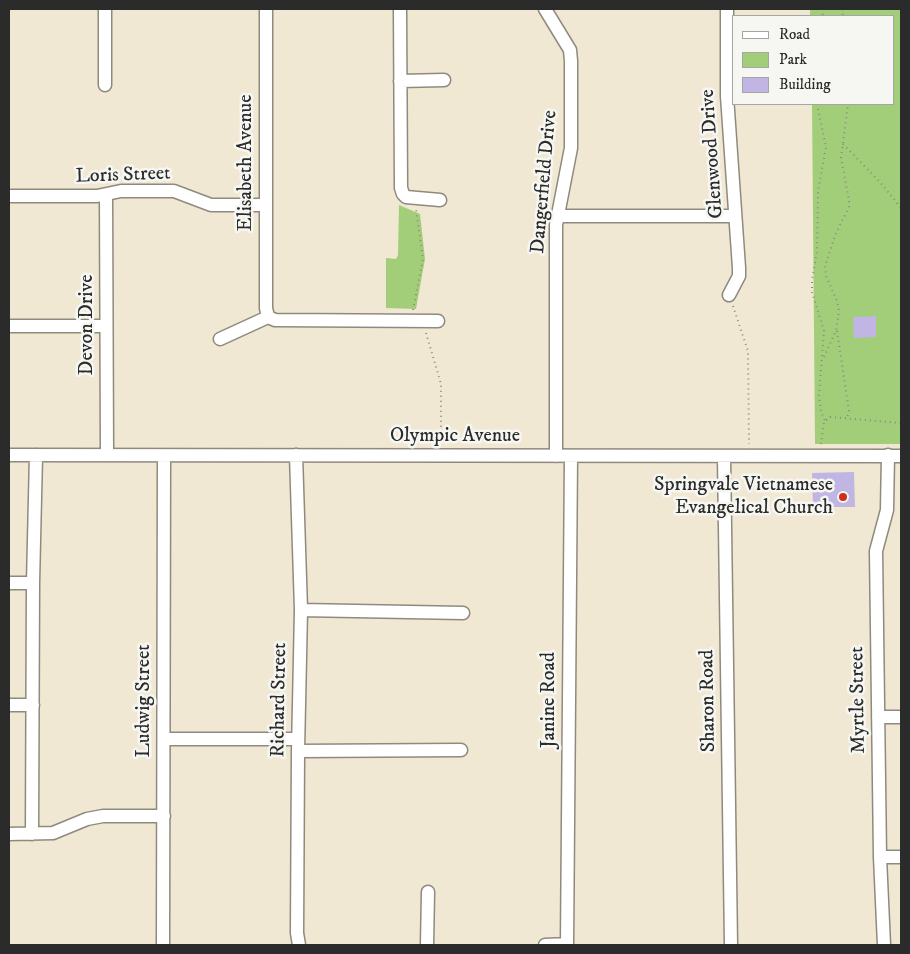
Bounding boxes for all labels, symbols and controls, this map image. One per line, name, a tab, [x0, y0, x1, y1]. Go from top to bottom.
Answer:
legend	[732, 15, 895, 105]
text: Road	[779, 25, 810, 44]
text: Park	[779, 50, 807, 69]
text: Building	[779, 75, 831, 94]
street label: Glenwood Drive	[697, 89, 729, 219]
street label: Elisabeth Avenue	[235, 95, 259, 231]
street label: Dangerfield Drive	[527, 109, 563, 255]
street label: Loris Street	[75, 162, 171, 190]
street label: Devon Drive	[76, 275, 100, 375]
street label: Olympic Avenue	[390, 425, 520, 449]
place label: Springvale Vietnamese Evangelical Church	[654, 474, 833, 521]
marker: Springvale Vietnamese Evangelical Church	[837, 491, 849, 503]
street label: Richard Street	[267, 642, 293, 758]
street label: Ludwig Street	[133, 644, 157, 758]
street label: Myrtle Street	[846, 646, 872, 754]
street label: Sharon Road	[696, 649, 722, 753]
street label: Janine Road	[538, 652, 562, 748]

